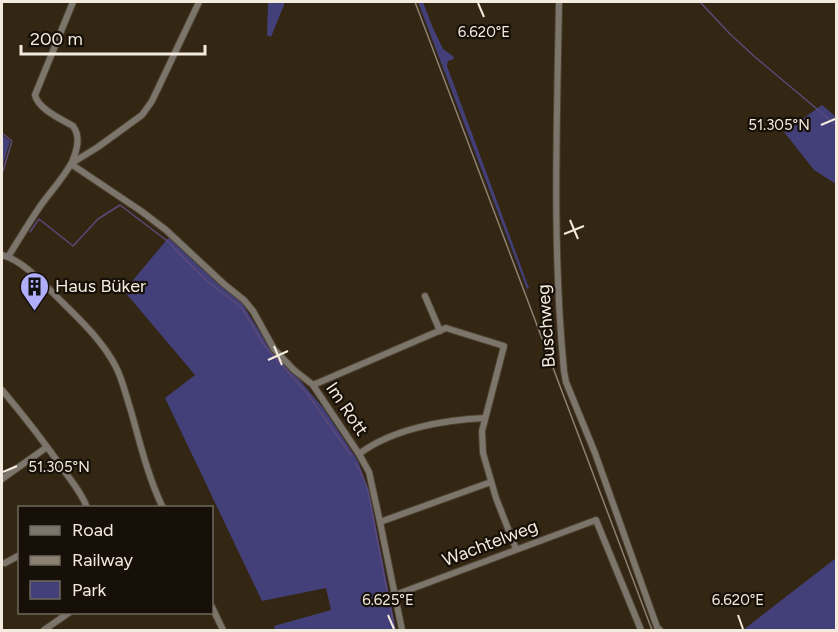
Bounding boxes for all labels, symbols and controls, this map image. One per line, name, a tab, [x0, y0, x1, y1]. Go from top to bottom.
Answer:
scale bar	[21, 18, 206, 56]
text: 6.620°E	[458, 23, 510, 41]
text: 200 m	[30, 28, 83, 50]
text: 51.305°N	[748, 116, 810, 134]
building icon: Haus Büker	[18, 270, 50, 312]
place label: Haus Büker	[55, 275, 146, 297]
street label: Buschweg	[532, 284, 560, 368]
street label: Im Rott	[321, 378, 373, 440]
text: 51.305°N	[28, 458, 90, 476]
legend	[18, 506, 213, 614]
street label: Wachtelweg	[439, 515, 541, 571]
text: Road	[72, 519, 113, 541]
text: Railway	[72, 549, 134, 571]
text: Park	[72, 579, 107, 601]
text: 6.625°E	[362, 591, 414, 609]
text: 6.620°E	[712, 591, 764, 609]

